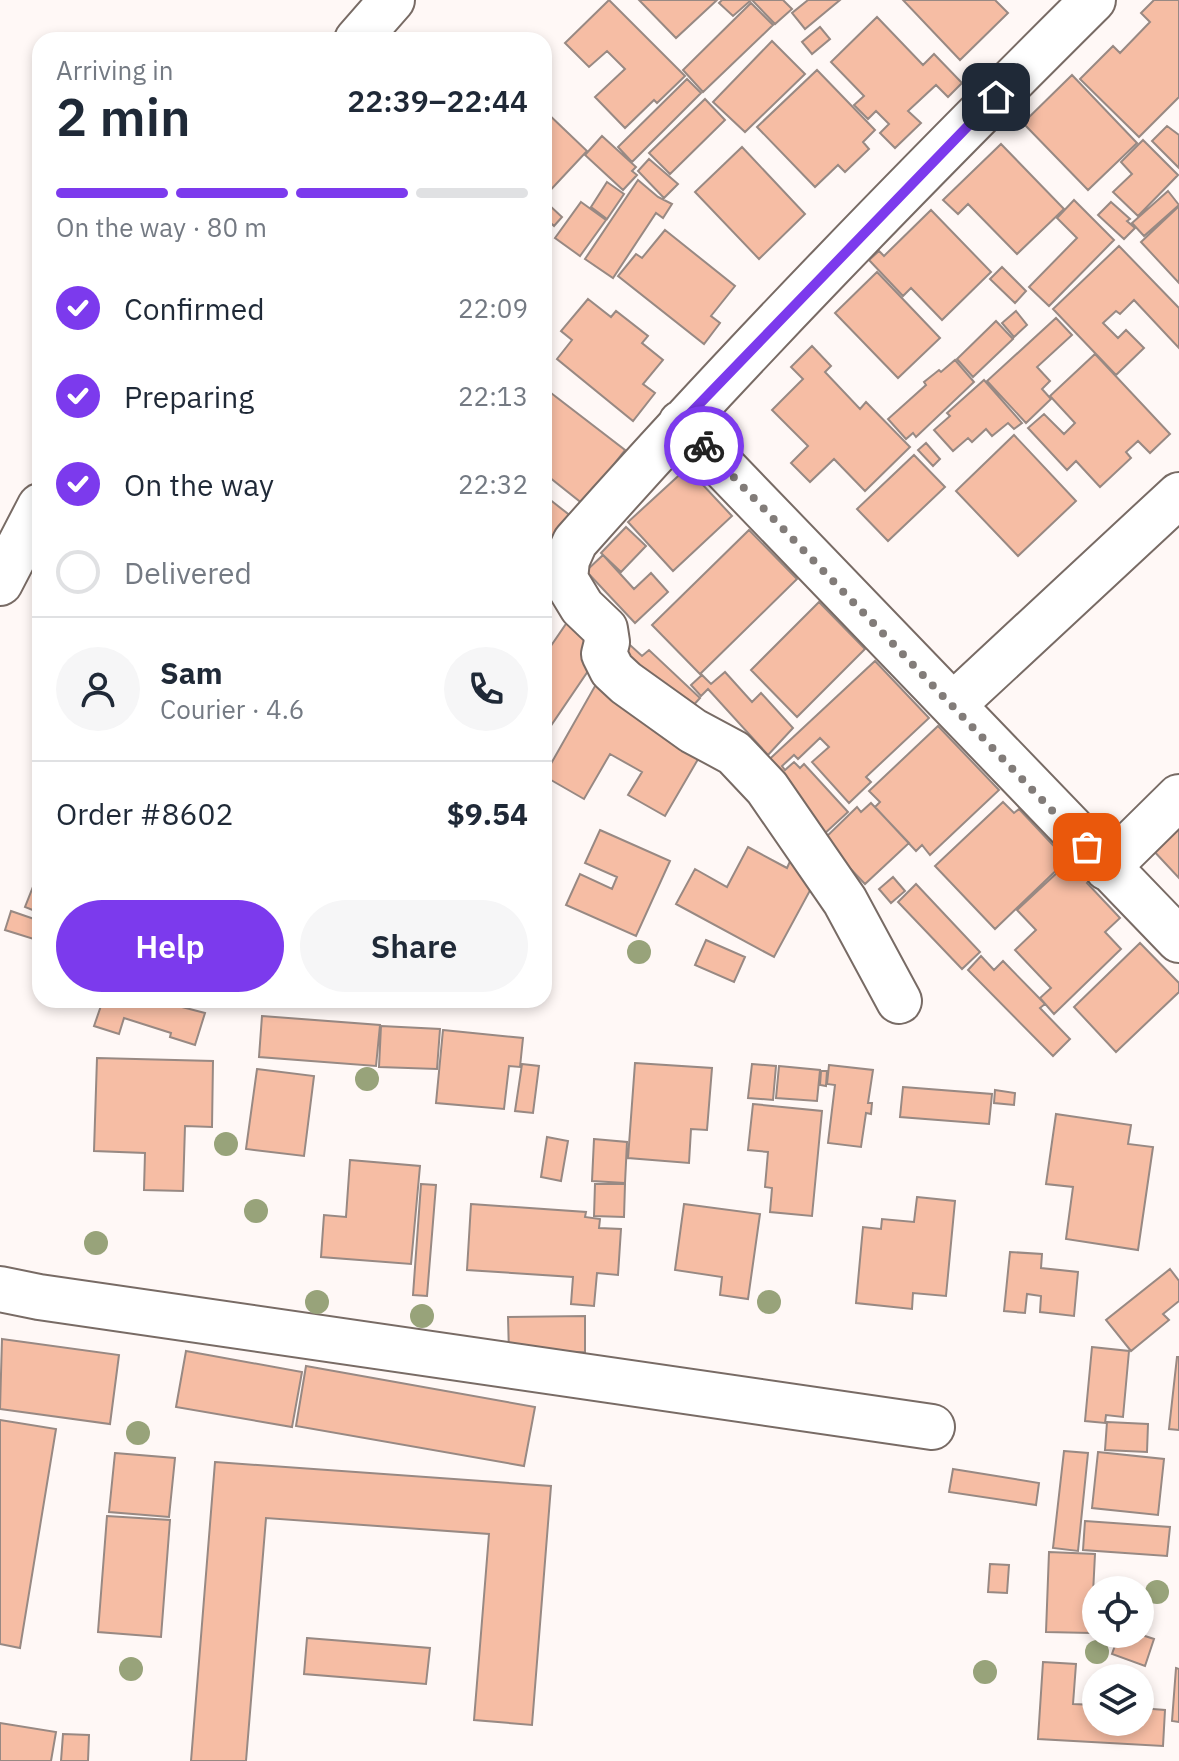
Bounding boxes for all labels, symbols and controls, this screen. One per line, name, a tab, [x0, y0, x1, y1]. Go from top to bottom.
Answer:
text: Arriving in	[56, 53, 173, 87]
pin	[962, 63, 1030, 131]
icon: home	[974, 75, 1018, 119]
text: 22:39–22:44	[347, 81, 528, 120]
text: 2 min	[56, 83, 191, 150]
text: On the way · 80 m	[56, 210, 267, 244]
icon: check	[56, 286, 100, 330]
text: Confirmed	[124, 289, 265, 328]
text: 22:09	[458, 291, 528, 325]
icon: check	[56, 374, 100, 418]
text: Preparing	[124, 377, 254, 416]
text: 22:13	[458, 379, 528, 413]
courier	[664, 406, 744, 486]
icon: bike	[682, 424, 726, 468]
icon: check	[56, 462, 100, 506]
text: On the way	[124, 465, 274, 504]
text: 22:32	[458, 467, 528, 501]
text: Delivered	[124, 553, 252, 592]
button: person	[56, 647, 140, 731]
button: phone	[444, 647, 528, 731]
text: Sam	[160, 653, 223, 692]
text: Courier · 4.6	[160, 692, 304, 726]
text: Order #8602	[56, 794, 233, 833]
text: $9.54	[447, 794, 528, 833]
pin	[1053, 813, 1121, 881]
icon: bag	[1065, 825, 1109, 869]
button: Help	[56, 900, 284, 992]
button: Share	[300, 900, 528, 992]
map controls	[1082, 1576, 1154, 1736]
button: locate	[1082, 1576, 1154, 1648]
button: layers	[1082, 1664, 1154, 1736]

